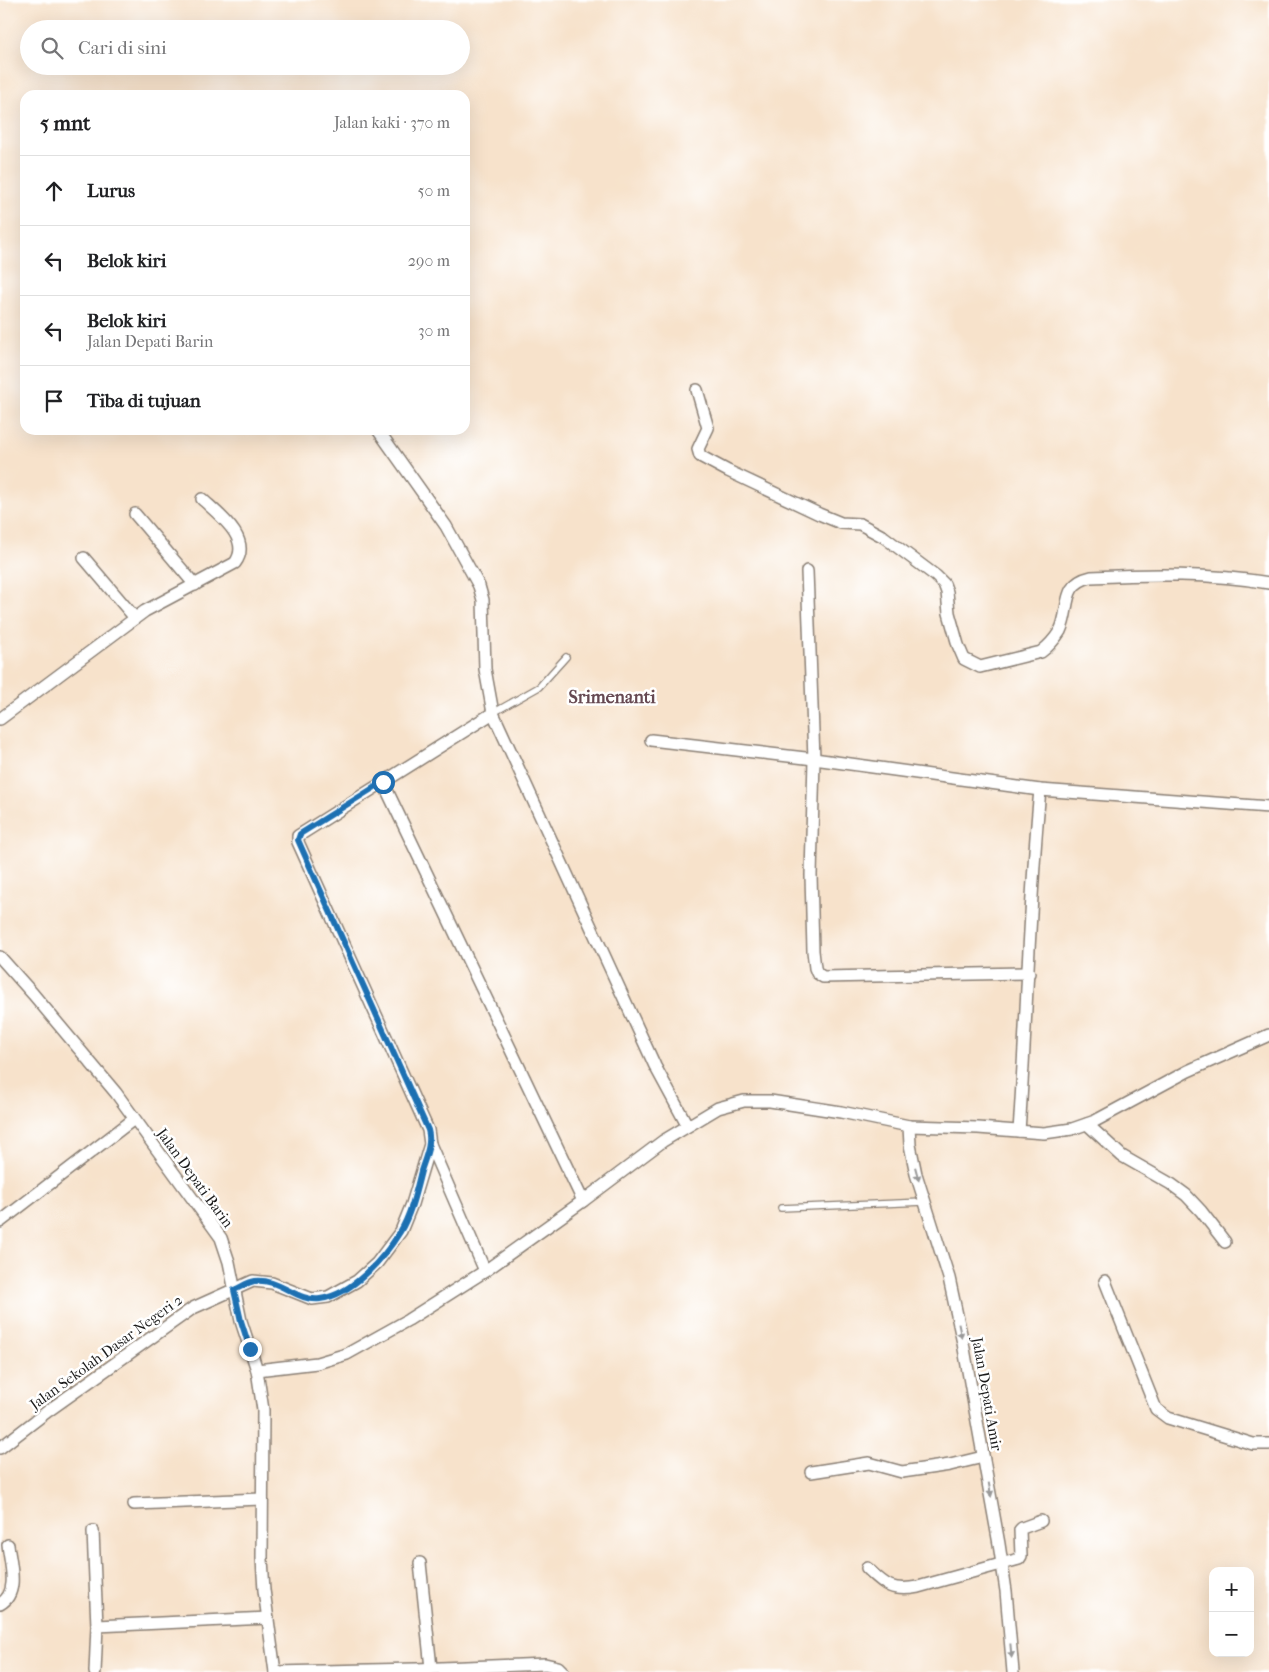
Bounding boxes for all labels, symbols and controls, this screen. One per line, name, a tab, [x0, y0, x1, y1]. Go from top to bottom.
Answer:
search box	[20, 20, 470, 75]
icon: search	[38, 34, 66, 62]
text: Cari di sini	[78, 37, 167, 59]
text: 5 mnt	[40, 111, 91, 135]
text: Jalan kaki · 370 m	[334, 113, 450, 132]
icon: ahead	[40, 177, 68, 205]
text: Lurus	[87, 180, 135, 202]
text: 50 m	[418, 181, 450, 200]
icon: left	[40, 247, 68, 275]
text: Belok kiri	[87, 250, 166, 272]
text: 290 m	[408, 251, 450, 270]
text: Belok kiri	[87, 310, 166, 332]
icon: left	[40, 317, 68, 345]
text: 30 m	[418, 321, 450, 340]
text: Jalan Depati Barin	[87, 332, 213, 351]
icon: arrive	[40, 387, 68, 415]
text: Tiba di tujuan	[87, 390, 201, 412]
district label: Srimenanti	[569, 687, 656, 708]
route start	[372, 771, 395, 794]
street label: Jalan Depati Barin	[152, 1124, 237, 1231]
one-way arrow	[913, 1167, 921, 1182]
street label: Jalan Sekolah Dasar Negeri 2	[25, 1290, 186, 1414]
one-way arrow	[956, 1323, 964, 1338]
street label: Jalan Depati Amir	[968, 1335, 1006, 1453]
route end	[239, 1338, 262, 1361]
one-way arrow	[986, 1483, 994, 1499]
map controls	[1209, 1567, 1254, 1657]
button: +	[1209, 1567, 1254, 1612]
button: −	[1209, 1612, 1254, 1657]
one-way arrow	[1007, 1643, 1015, 1659]

